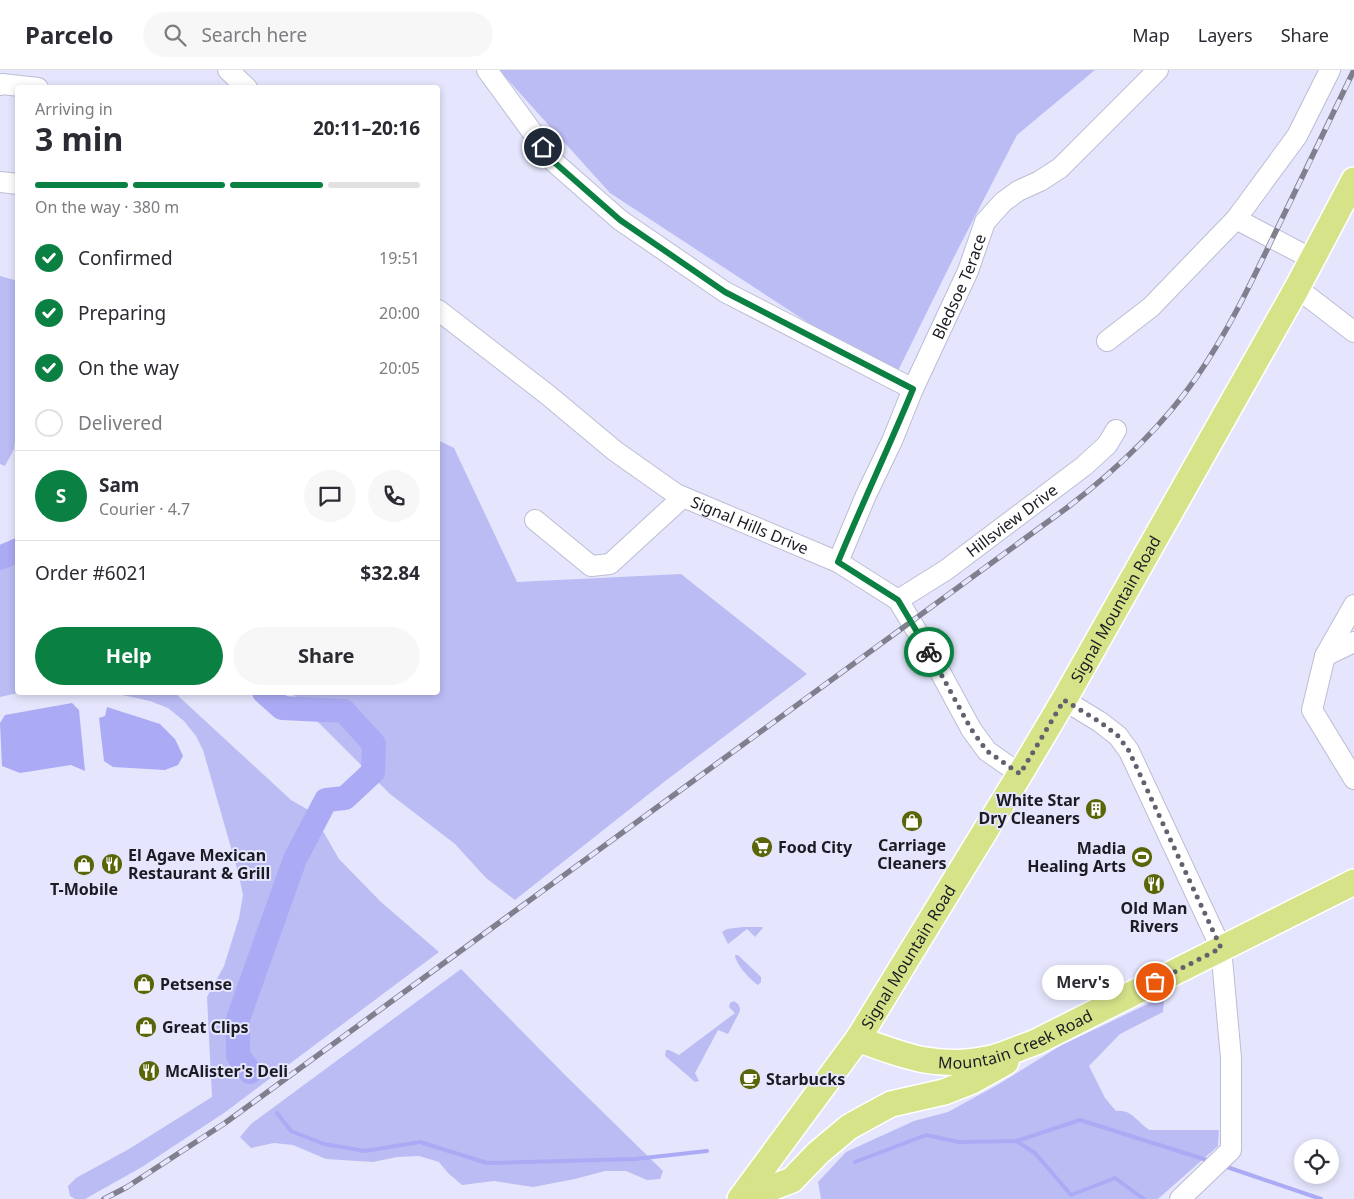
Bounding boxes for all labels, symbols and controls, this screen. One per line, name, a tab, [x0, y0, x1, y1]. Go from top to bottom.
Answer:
search box	[143, 12, 493, 57]
text: Parcelo	[25, 18, 113, 51]
icon: search	[161, 21, 189, 49]
text: Search here	[201, 22, 307, 48]
text: Map	[1132, 23, 1170, 47]
text: Layers	[1198, 23, 1253, 47]
text: Share	[1281, 23, 1329, 47]
text: Arriving in	[35, 98, 113, 120]
text: 20:11–20:16	[313, 115, 420, 141]
text: 3 min	[35, 117, 123, 160]
pin	[522, 126, 564, 168]
icon: home	[529, 133, 557, 161]
text: On the way · 380 m	[35, 196, 179, 218]
street label: Bledsoe Terace	[927, 231, 991, 343]
icon: check	[35, 244, 63, 272]
text: Confirmed	[78, 245, 173, 271]
text: 19:51	[379, 247, 420, 269]
icon: check	[35, 299, 63, 327]
text: Preparing	[78, 300, 166, 326]
text: 20:00	[379, 302, 420, 324]
icon: check	[35, 354, 63, 382]
text: On the way	[78, 355, 179, 381]
text: 20:05	[379, 357, 420, 379]
text: Delivered	[78, 410, 163, 436]
button: chat	[304, 470, 356, 522]
button: phone	[368, 470, 420, 522]
text: Sam	[99, 472, 139, 498]
street label: Hillsview Drive	[962, 479, 1062, 562]
text: S	[56, 483, 66, 509]
street label: Signal Hills Drive	[688, 491, 812, 559]
text: Courier · 4.7	[99, 498, 190, 520]
street label: Signal Mountain Road	[1065, 532, 1166, 686]
text: Order #6021	[35, 560, 148, 586]
text: $32.84	[360, 560, 420, 586]
button: Help	[35, 627, 223, 685]
button: Share	[233, 627, 420, 685]
courier	[904, 627, 954, 677]
icon: bike	[915, 638, 943, 666]
place label: White Star Dry Cleaners	[979, 789, 1080, 829]
building icon: White Star Dry Cleaners	[1084, 797, 1108, 821]
shop icon: Carriage Cleaners	[900, 809, 924, 833]
place label: Carriage Cleaners	[877, 834, 947, 874]
supermarket icon: Food City	[750, 835, 774, 859]
place label: Food City	[778, 836, 853, 858]
place label: Madia Healing Arts	[1027, 837, 1126, 877]
place label: El Agave Mexican Restaurant & Grill	[128, 844, 270, 884]
sports icon: Madia Healing Arts	[1130, 845, 1154, 869]
restaurant icon: El Agave Mexican Restaurant & Grill	[100, 852, 124, 876]
shop icon: T-Mobile	[72, 853, 96, 877]
restaurant icon: Old Man Rivers	[1142, 872, 1166, 896]
place label: T-Mobile	[50, 878, 118, 900]
street label: Signal Mountain Road	[856, 881, 961, 1033]
place label: Old Man Rivers	[1121, 897, 1187, 937]
pin	[1134, 961, 1176, 1003]
callout: Merv's	[1042, 964, 1125, 1000]
icon: bag	[1141, 968, 1169, 996]
text: Merv's	[1056, 971, 1110, 993]
shop icon: Petsense	[132, 972, 156, 996]
place label: Petsense	[160, 973, 232, 995]
street label: Mountain Creek Road	[938, 1004, 1096, 1074]
shop icon: Great Clips	[134, 1015, 158, 1039]
place label: Great Clips	[162, 1016, 249, 1038]
restaurant icon: McAlister's Deli	[137, 1059, 161, 1083]
place label: McAlister's Deli	[165, 1060, 288, 1082]
cafe icon: Starbucks	[738, 1067, 762, 1091]
place label: Starbucks	[766, 1068, 845, 1090]
map controls	[1294, 1139, 1339, 1184]
button: locate	[1294, 1139, 1339, 1184]

